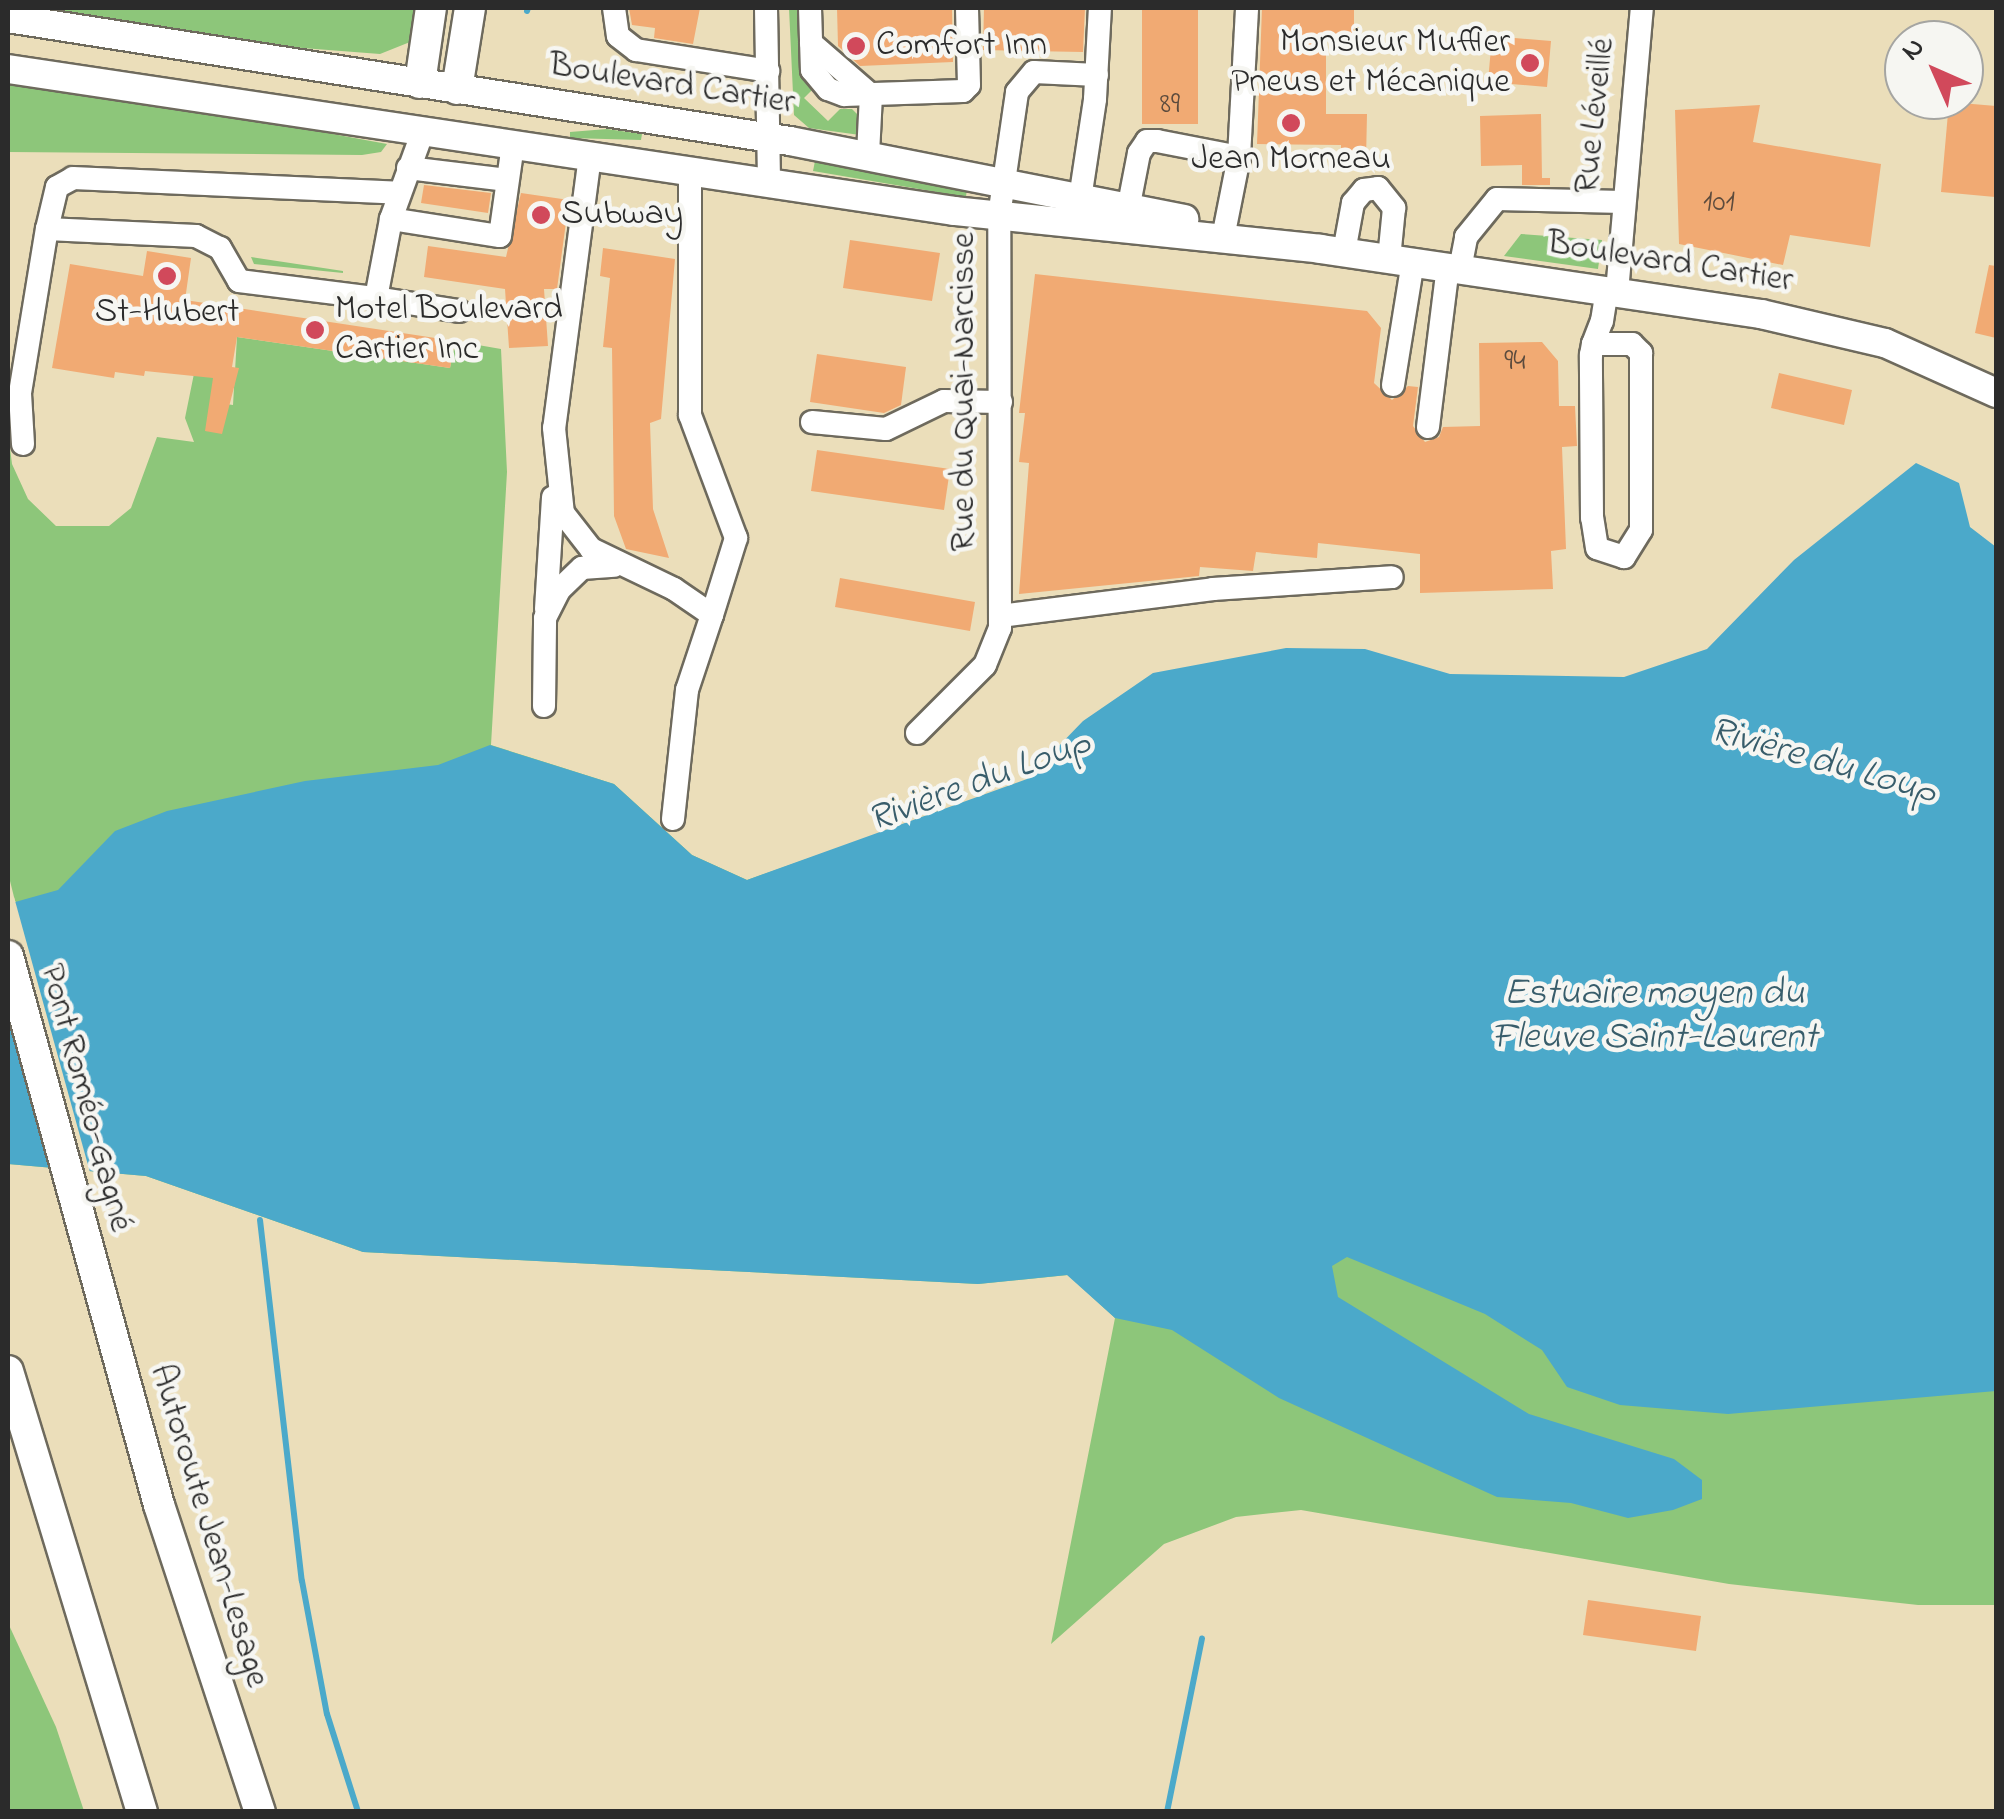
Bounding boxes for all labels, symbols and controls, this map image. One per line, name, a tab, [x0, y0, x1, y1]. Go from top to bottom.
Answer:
north arrow	[1884, 20, 1984, 120]
place label: Monsieur Muffler Pneus et Mécanique	[1231, 22, 1510, 104]
place label: Comfort Inn	[876, 25, 1047, 67]
text: N	[1893, 29, 1935, 71]
marker: Comfort Inn	[845, 35, 867, 57]
street label: Rue Léveillé	[1567, 36, 1625, 196]
street label: Boulevard Cartier	[546, 45, 798, 125]
marker: Monsieur Muffler Pneus et Mécanique	[1519, 52, 1541, 74]
house number: 89	[1160, 87, 1180, 123]
marker: Jean Morneau	[1280, 112, 1302, 134]
place label: Jean Morneau	[1191, 139, 1391, 181]
house number: 101	[1703, 185, 1735, 221]
place label: Subway	[561, 194, 683, 236]
marker: Subway	[530, 204, 552, 226]
street label: Boulevard Cartier	[1544, 223, 1796, 303]
street label: Rue du Quai-Narcisse	[944, 232, 986, 552]
marker: St-Hubert	[156, 265, 178, 287]
place label: Motel Boulevard Cartier Inc	[335, 289, 563, 371]
place label: St-Hubert	[95, 292, 239, 334]
marker: Motel Boulevard Cartier Inc	[304, 319, 326, 341]
house number: 94	[1504, 344, 1526, 380]
water label: Rivière du Loup	[1705, 709, 1941, 817]
water label: Rivière du Loup	[863, 722, 1097, 844]
street label: Pont Roméo-Gagné	[29, 960, 141, 1236]
water label: Estuaire moyen du Fleuve Saint-Laurent	[1491, 972, 1817, 1062]
street label: Autoroute Jean-Lesage	[139, 1359, 277, 1693]

